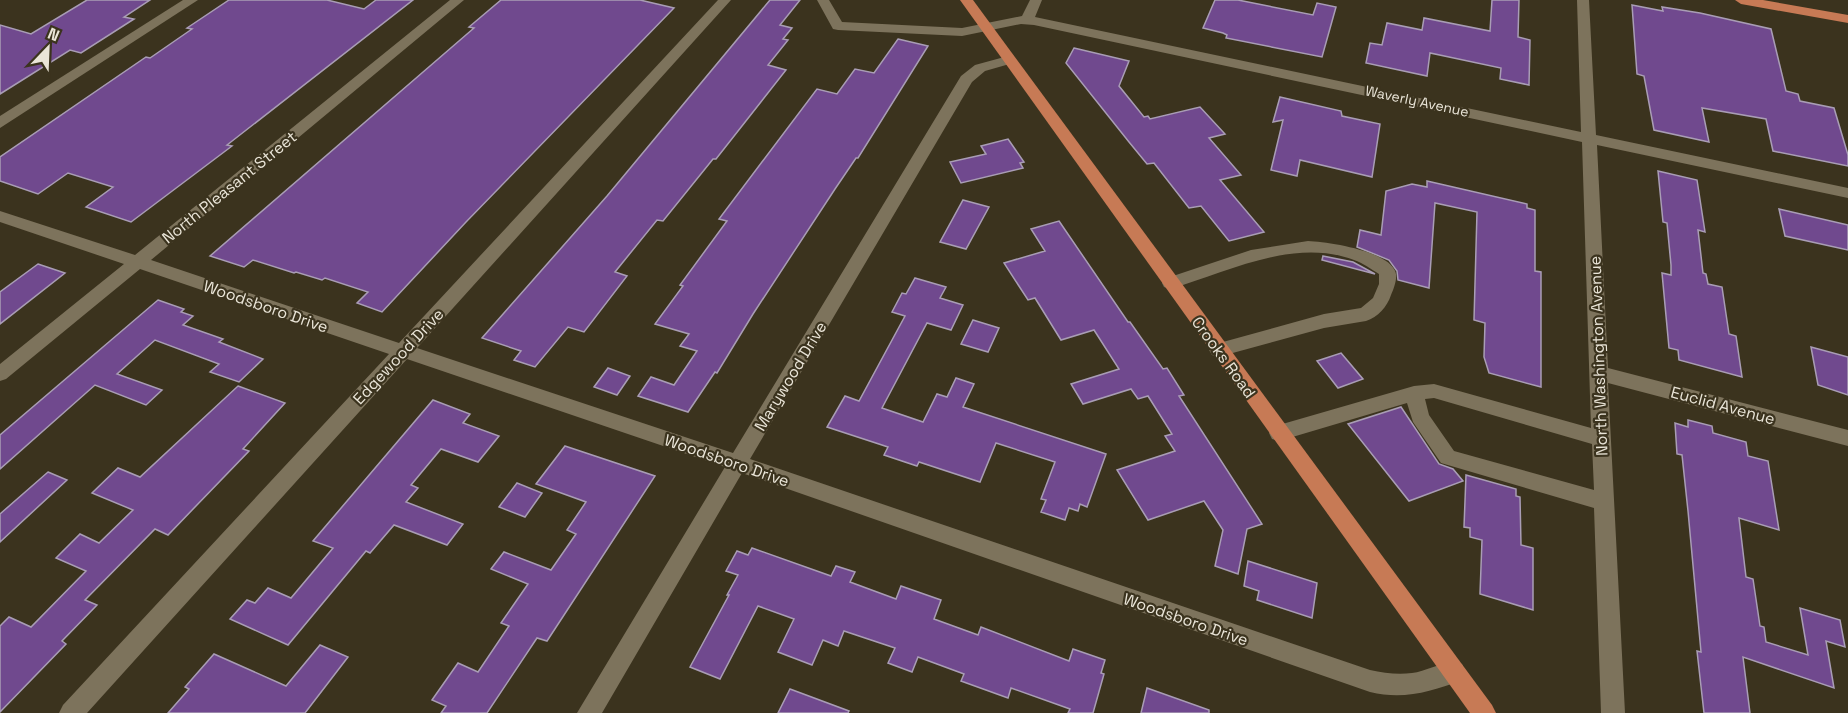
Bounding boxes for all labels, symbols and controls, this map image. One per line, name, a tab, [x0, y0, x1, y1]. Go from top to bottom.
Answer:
north arrow	[18, 18, 78, 78]
text: N	[45, 23, 63, 46]
street label: Waverly Avenue	[1364, 81, 1470, 121]
street label: North Pleasant Street	[158, 127, 301, 248]
street label: North Washington Avenue	[1585, 256, 1612, 456]
street label: Woodsboro Drive	[201, 275, 331, 338]
street label: Edgewood Drive	[348, 304, 448, 409]
street label: Crooks Road	[1187, 312, 1260, 402]
street label: Marywood Drive	[749, 318, 831, 435]
street label: Euclid Avenue	[1669, 382, 1777, 429]
street label: Woodsboro Drive	[662, 429, 792, 492]
street label: Woodsboro Drive	[1121, 588, 1251, 651]

